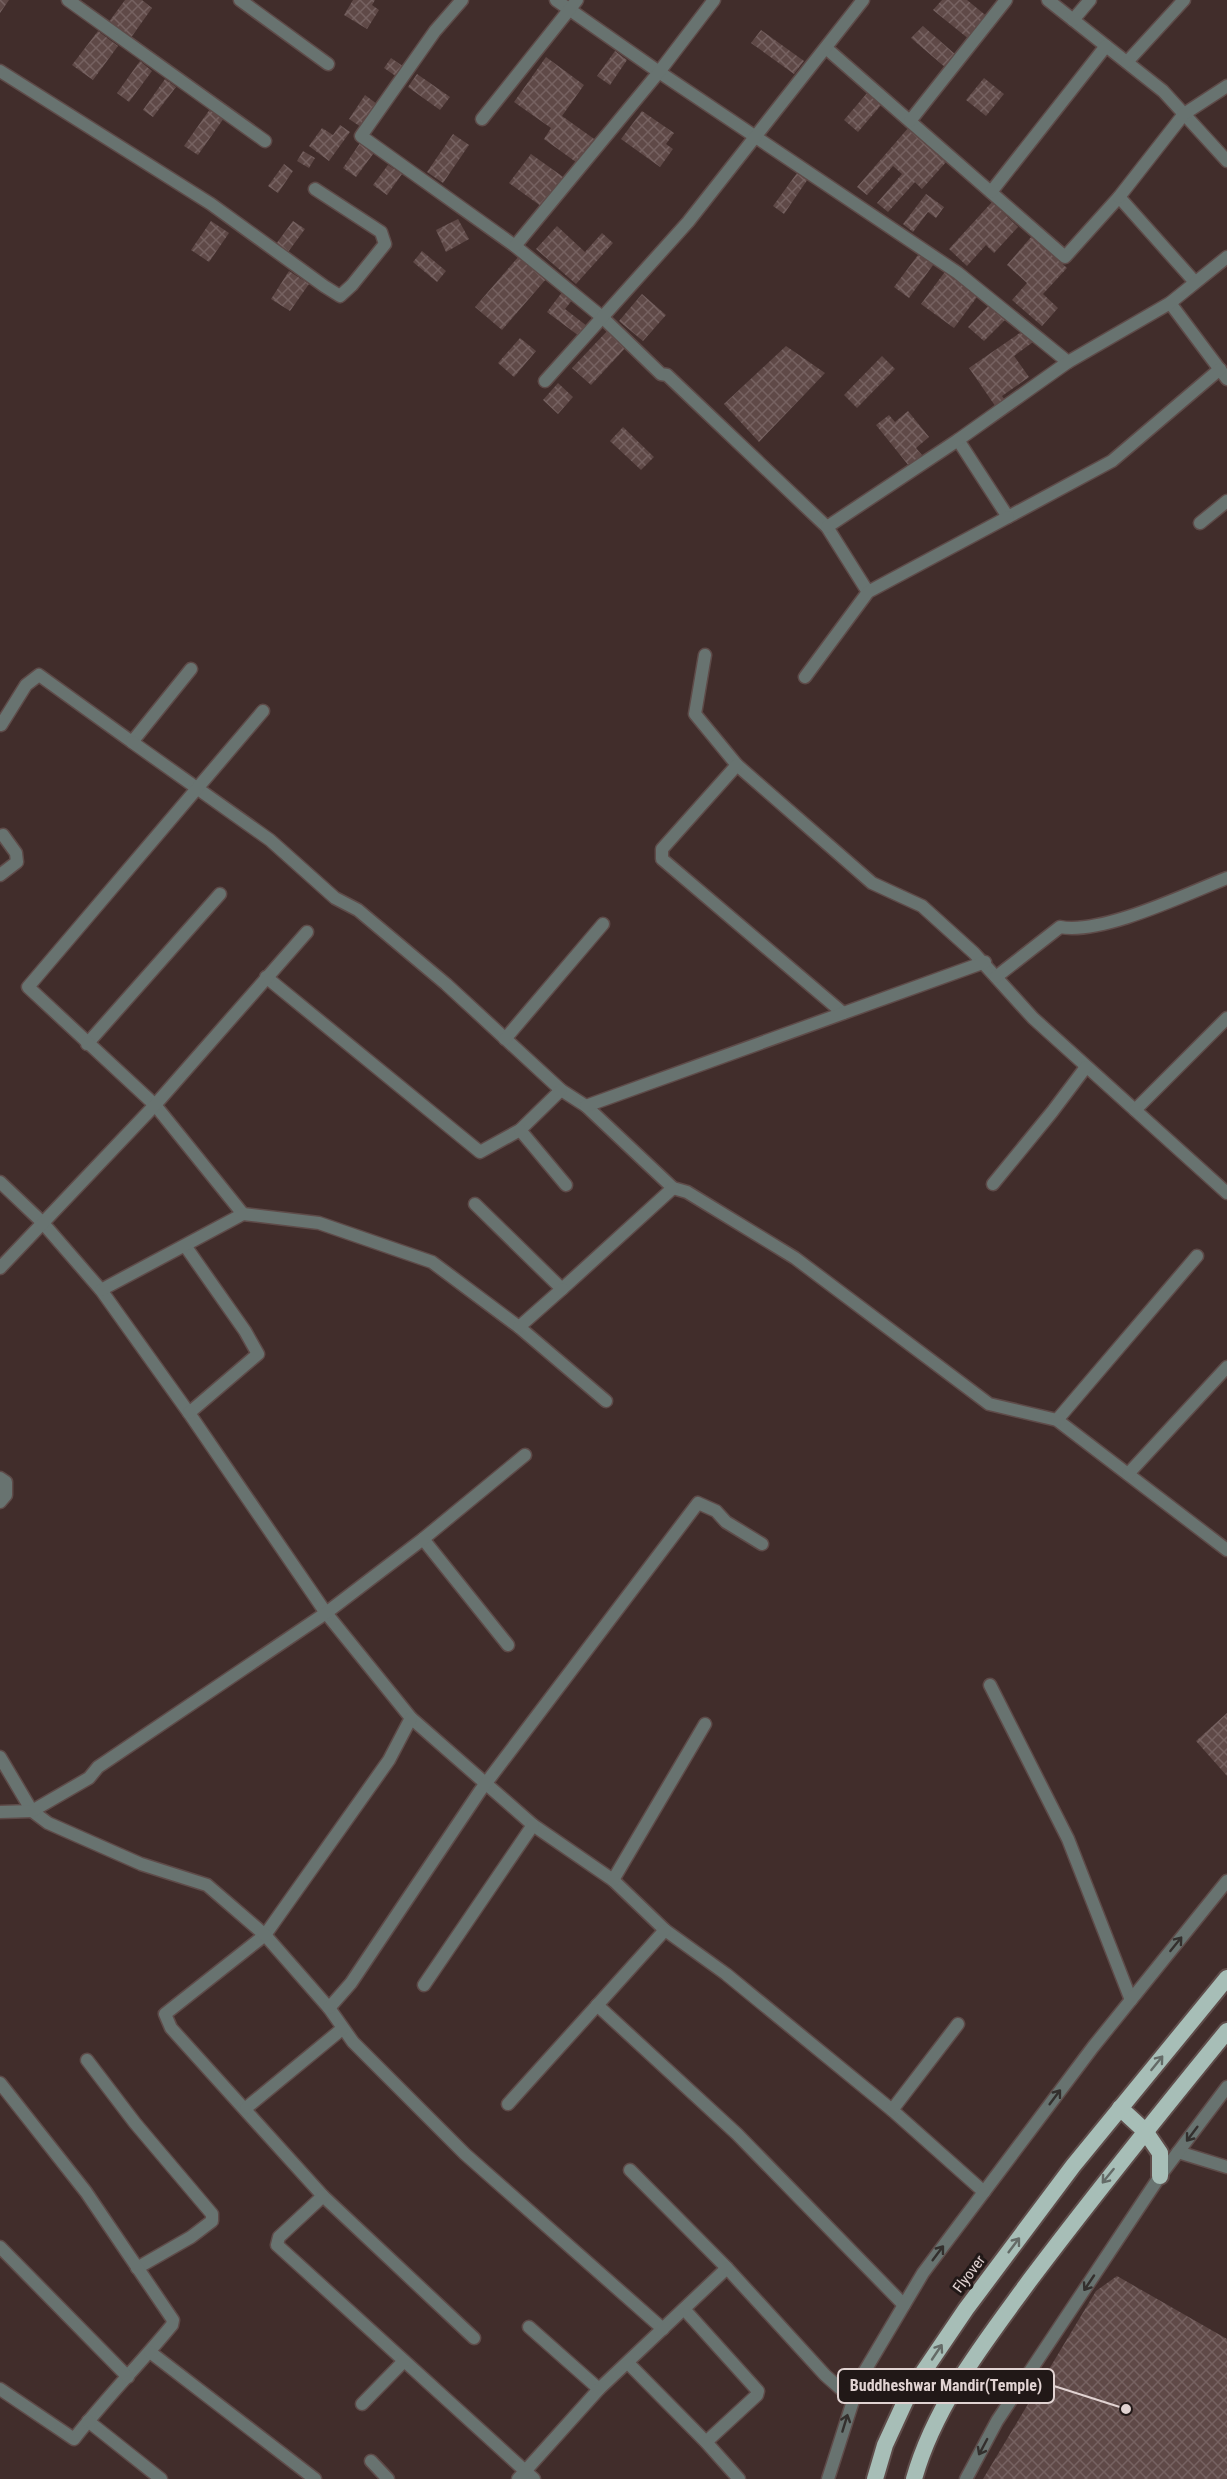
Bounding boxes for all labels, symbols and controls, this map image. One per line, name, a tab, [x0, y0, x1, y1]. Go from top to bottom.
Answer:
one-way arrow	[1169, 1937, 1183, 1952]
one-way arrow	[1151, 2055, 1164, 2071]
one-way arrow	[1049, 2090, 1062, 2106]
one-way arrow	[1186, 2125, 1198, 2141]
one-way arrow	[1102, 2168, 1115, 2184]
one-way arrow	[1007, 2238, 1020, 2254]
one-way arrow	[931, 2245, 944, 2261]
street label: Flyover	[949, 2251, 989, 2296]
one-way arrow	[1083, 2274, 1095, 2291]
one-way arrow	[931, 2344, 943, 2360]
callout: Buddheshwar Mandir(Temple)	[838, 2369, 1054, 2403]
text: Buddheshwar Mandir(Temple)	[850, 2376, 1042, 2395]
one-way arrow	[840, 2414, 851, 2433]
one-way arrow	[977, 2437, 988, 2455]

